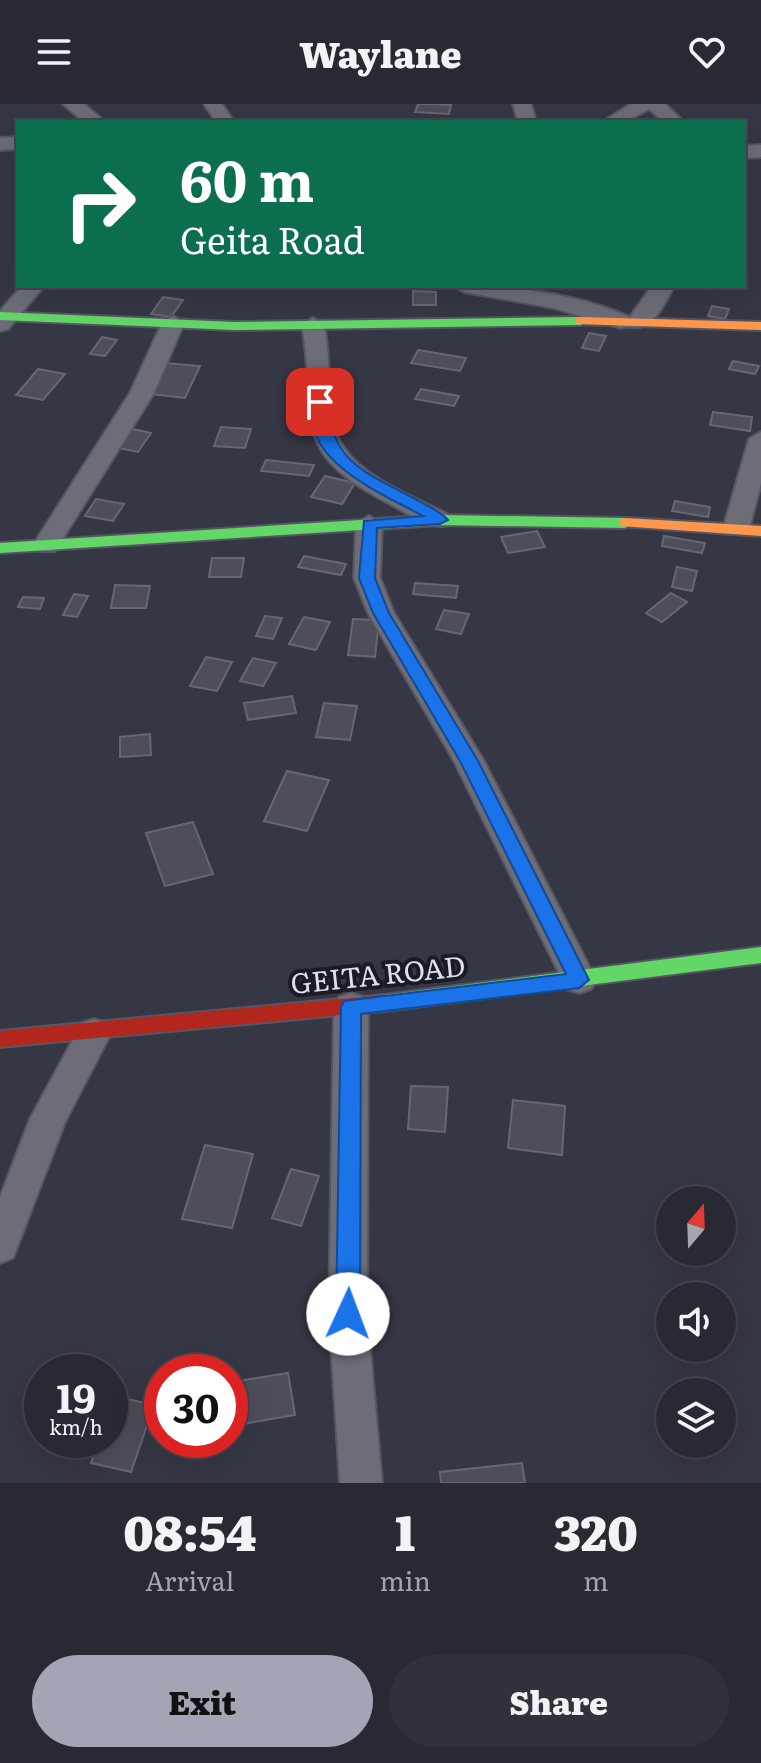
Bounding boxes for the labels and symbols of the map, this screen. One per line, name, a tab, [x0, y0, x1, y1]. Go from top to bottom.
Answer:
pin	[286, 368, 354, 436]
street label: GEITA ROAD	[288, 943, 467, 1003]
north arrow	[656, 1186, 736, 1266]
position arrow	[306, 1272, 390, 1356]
speed limit sign: 30	[144, 1354, 248, 1458]

